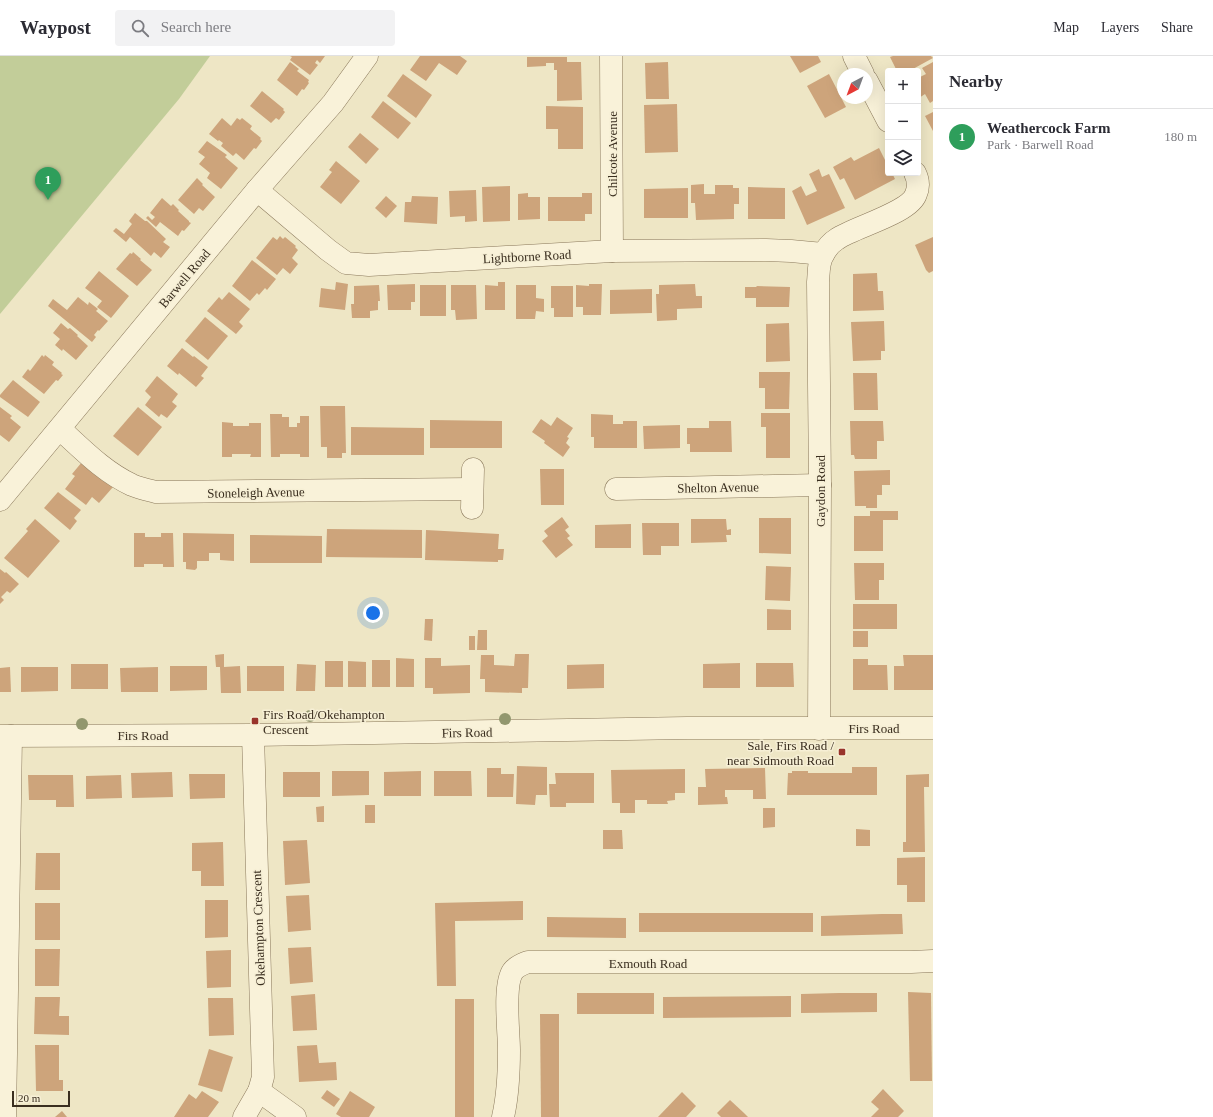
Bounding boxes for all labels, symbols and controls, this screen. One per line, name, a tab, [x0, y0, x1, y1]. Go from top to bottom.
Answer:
search box	[115, 10, 395, 46]
text: Waypost	[20, 17, 91, 38]
icon: search	[129, 17, 151, 39]
text: Search here	[161, 19, 231, 35]
text: Map	[1053, 20, 1079, 35]
text: Layers	[1101, 20, 1139, 35]
text: Share	[1161, 20, 1193, 35]
north arrow	[837, 68, 873, 104]
map controls	[885, 68, 921, 176]
button: +	[885, 68, 921, 104]
text: Nearby	[949, 72, 1003, 91]
button: −	[885, 104, 921, 140]
street label: Chilcote Avenue	[605, 111, 620, 197]
text: Weathercock Farm	[987, 120, 1110, 136]
text: 1	[959, 129, 965, 144]
text: 180 m	[1164, 129, 1197, 144]
text: Park · Barwell Road	[987, 137, 1094, 152]
button: layers	[885, 140, 921, 176]
pin: 1	[35, 167, 61, 200]
street label: Barwell Road	[156, 246, 214, 311]
street label: Lightborne Road	[482, 247, 572, 266]
street label: Gaydon Road	[813, 455, 828, 527]
street label: Shelton Avenue	[677, 479, 759, 496]
street label: Stoneleigh Avenue	[207, 484, 305, 501]
your location	[363, 603, 383, 623]
place label: Firs Road/Okehampton Crescent	[263, 707, 385, 737]
marker: Firs Road/Okehampton Crescent	[250, 716, 260, 726]
street label: Firs Road	[849, 721, 900, 736]
street label: Firs Road	[441, 725, 493, 740]
street label: Firs Road	[118, 728, 169, 743]
place label: Sale, Firs Road / near Sidmouth Road	[727, 738, 834, 768]
marker: Sale, Firs Road / near Sidmouth Road	[837, 747, 847, 757]
street label: Okehampton Crescent	[249, 869, 268, 986]
street label: Exmouth Road	[609, 956, 688, 971]
scale bar	[12, 1089, 70, 1108]
text: 20 m	[18, 1092, 40, 1104]

